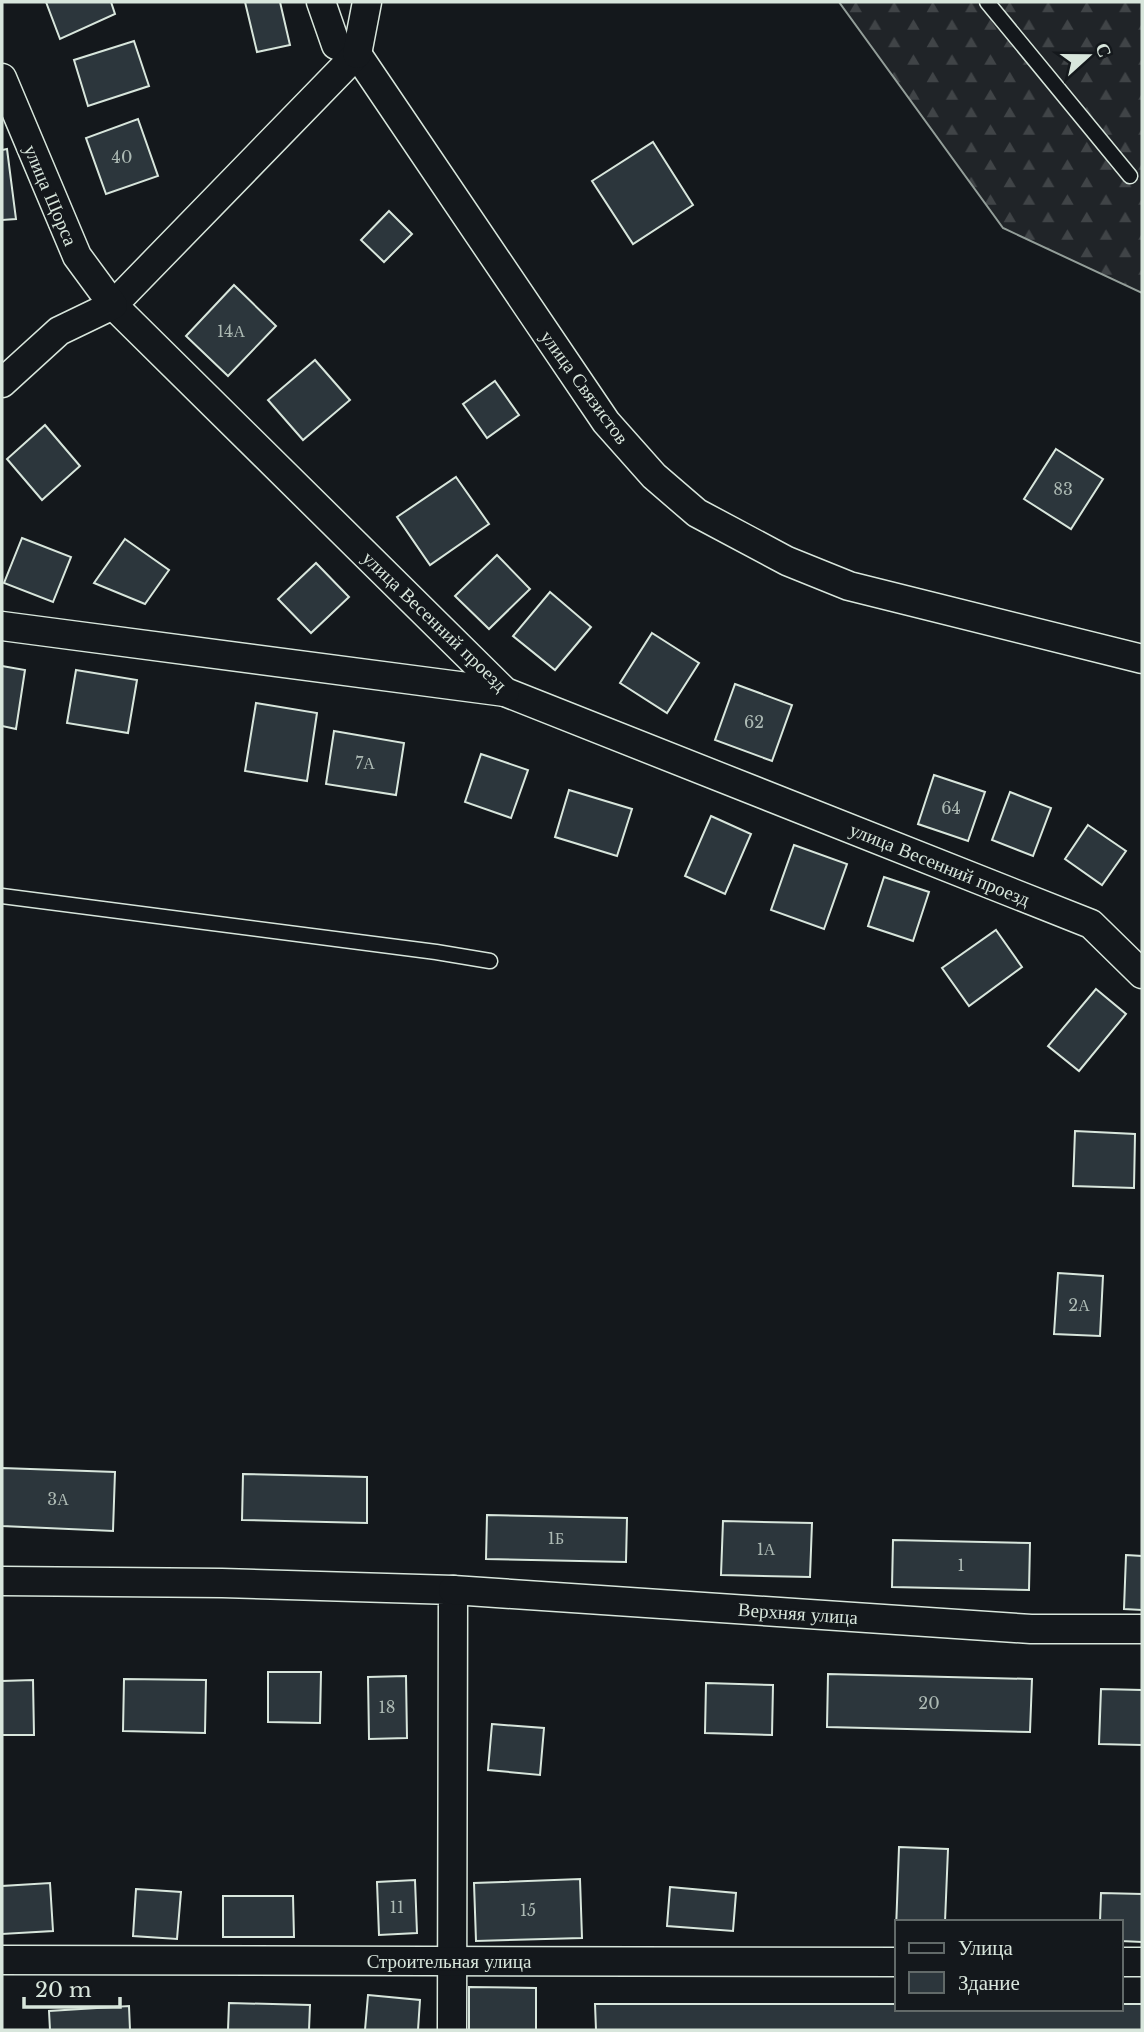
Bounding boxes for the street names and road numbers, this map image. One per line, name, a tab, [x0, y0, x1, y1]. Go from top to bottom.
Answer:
street label: улица Щорса	[19, 141, 82, 250]
street label: улица Связистов	[536, 326, 634, 449]
street label: улица Весенний проезд	[358, 546, 512, 697]
street label: улица Весенний проезд	[846, 818, 1033, 911]
street label: Верхняя улица	[737, 1598, 859, 1629]
street label: Строительная улица	[367, 1950, 532, 1973]

